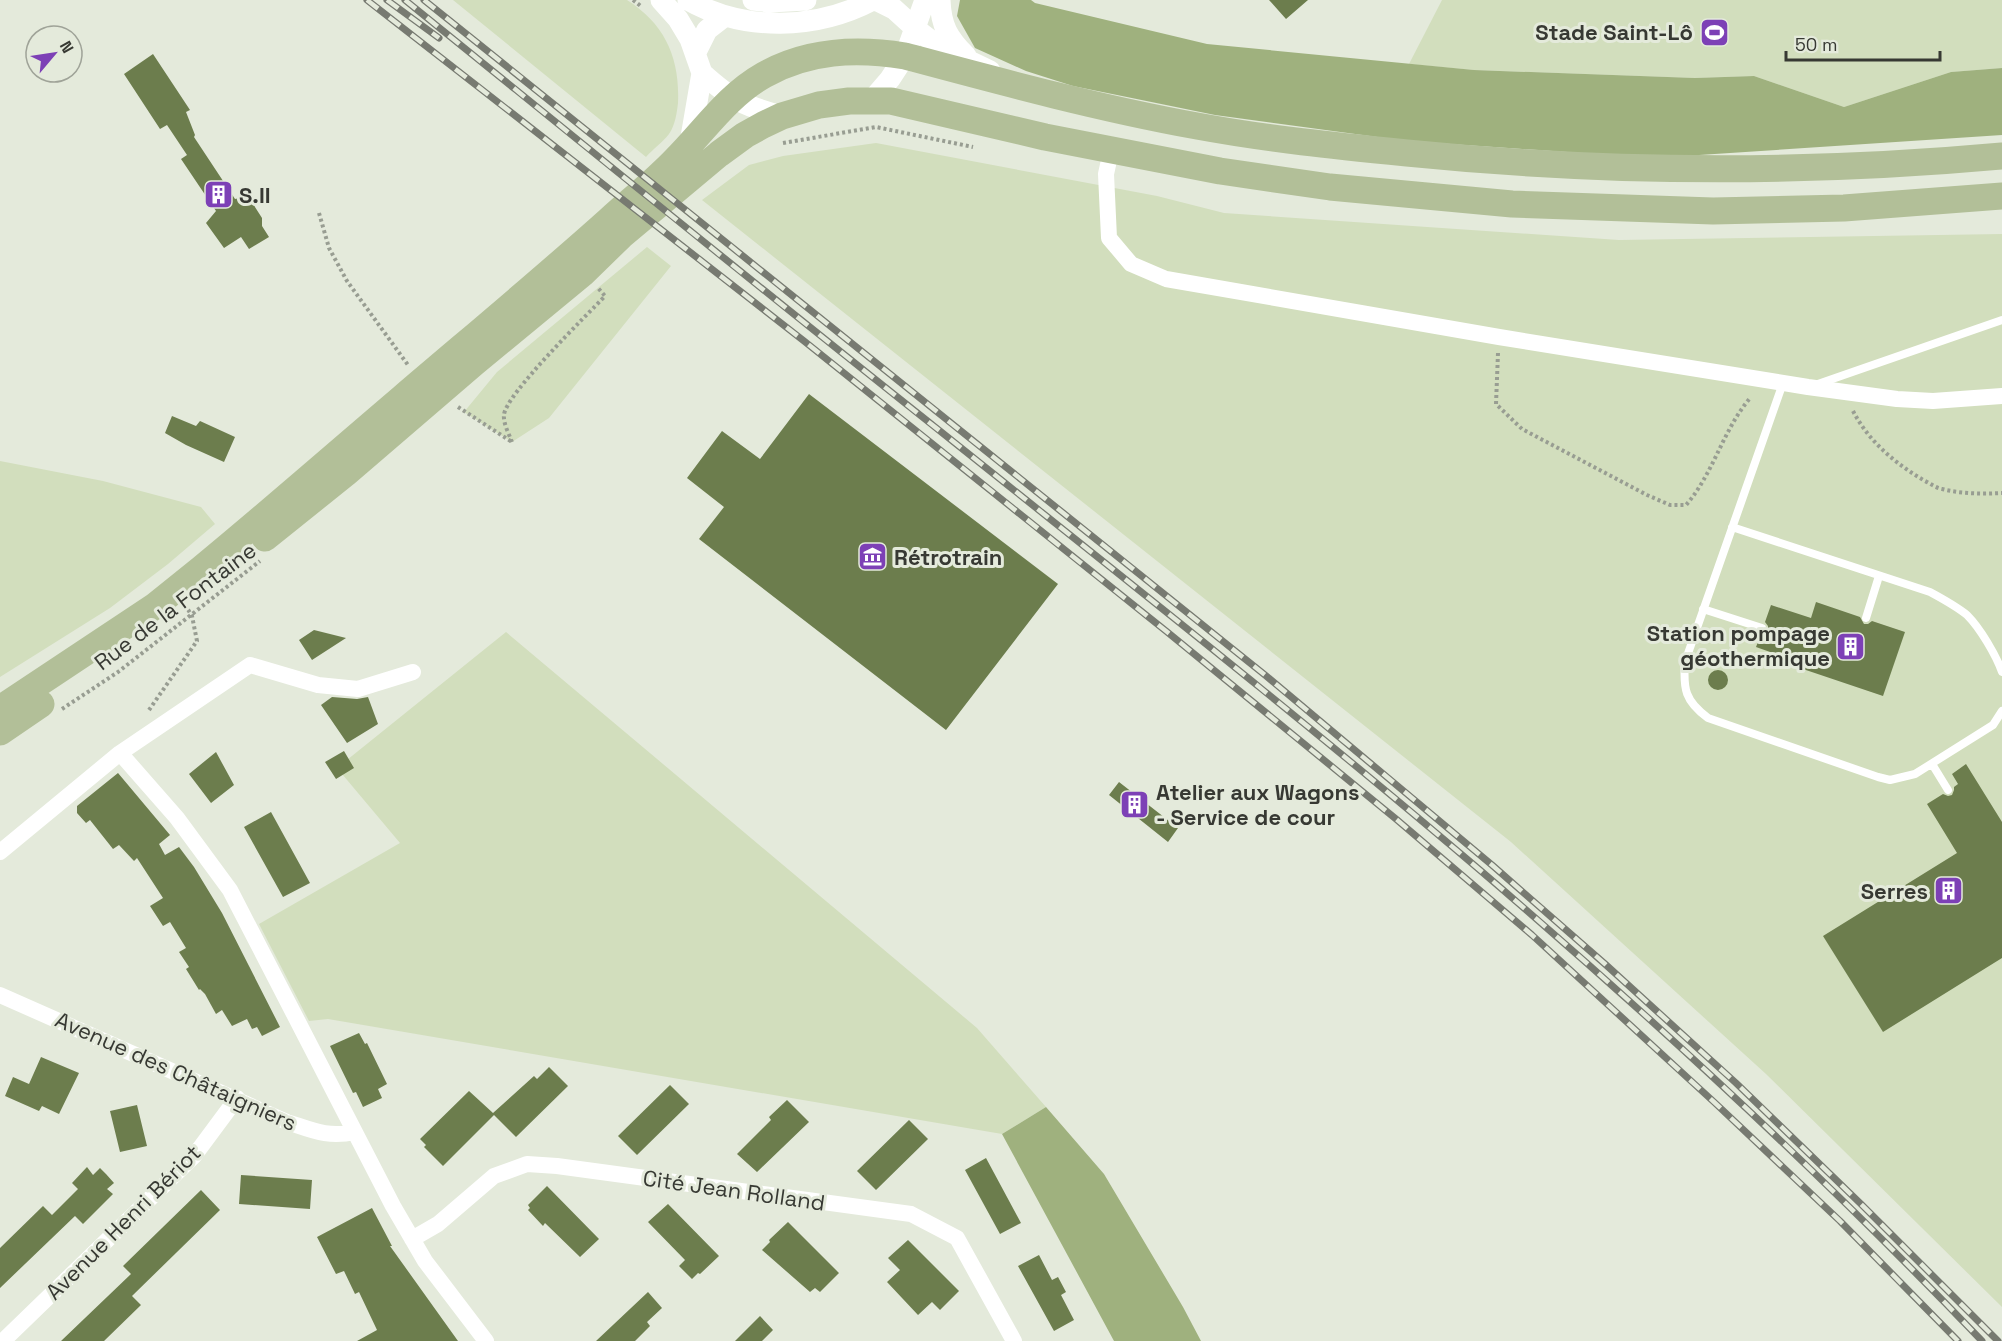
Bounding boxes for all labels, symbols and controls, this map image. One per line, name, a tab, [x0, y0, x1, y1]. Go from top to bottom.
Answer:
sports icon: Stade Saint-Lô	[1698, 16, 1730, 48]
place label: Stade Saint-Lô	[1535, 18, 1693, 46]
north arrow	[24, 24, 84, 84]
scale bar	[1786, 24, 1940, 62]
text: 50 m	[1795, 33, 1837, 56]
text: N	[55, 37, 78, 57]
building icon: S.II	[202, 179, 234, 211]
place label: S.II	[239, 181, 271, 209]
street label: Rue de la Fontaine	[88, 536, 262, 676]
museum icon: Rétrotrain	[857, 541, 889, 573]
place label: Rétrotrain	[894, 543, 1002, 571]
place label: Station pompage géothermique	[1647, 619, 1830, 672]
building icon: Station pompage géothermique	[1835, 630, 1867, 662]
place label: Atelier aux Wagons - Service de cour	[1156, 778, 1360, 831]
building icon: Atelier aux Wagons - Service de cour	[1119, 789, 1151, 821]
building icon: Serres	[1933, 875, 1965, 907]
place label: Serres	[1861, 877, 1928, 905]
street label: Avenue des Châtaigniers	[51, 1005, 301, 1137]
street label: Avenue Henri Bériot	[40, 1139, 206, 1305]
street label: Cité Jean Rolland	[641, 1163, 827, 1217]

